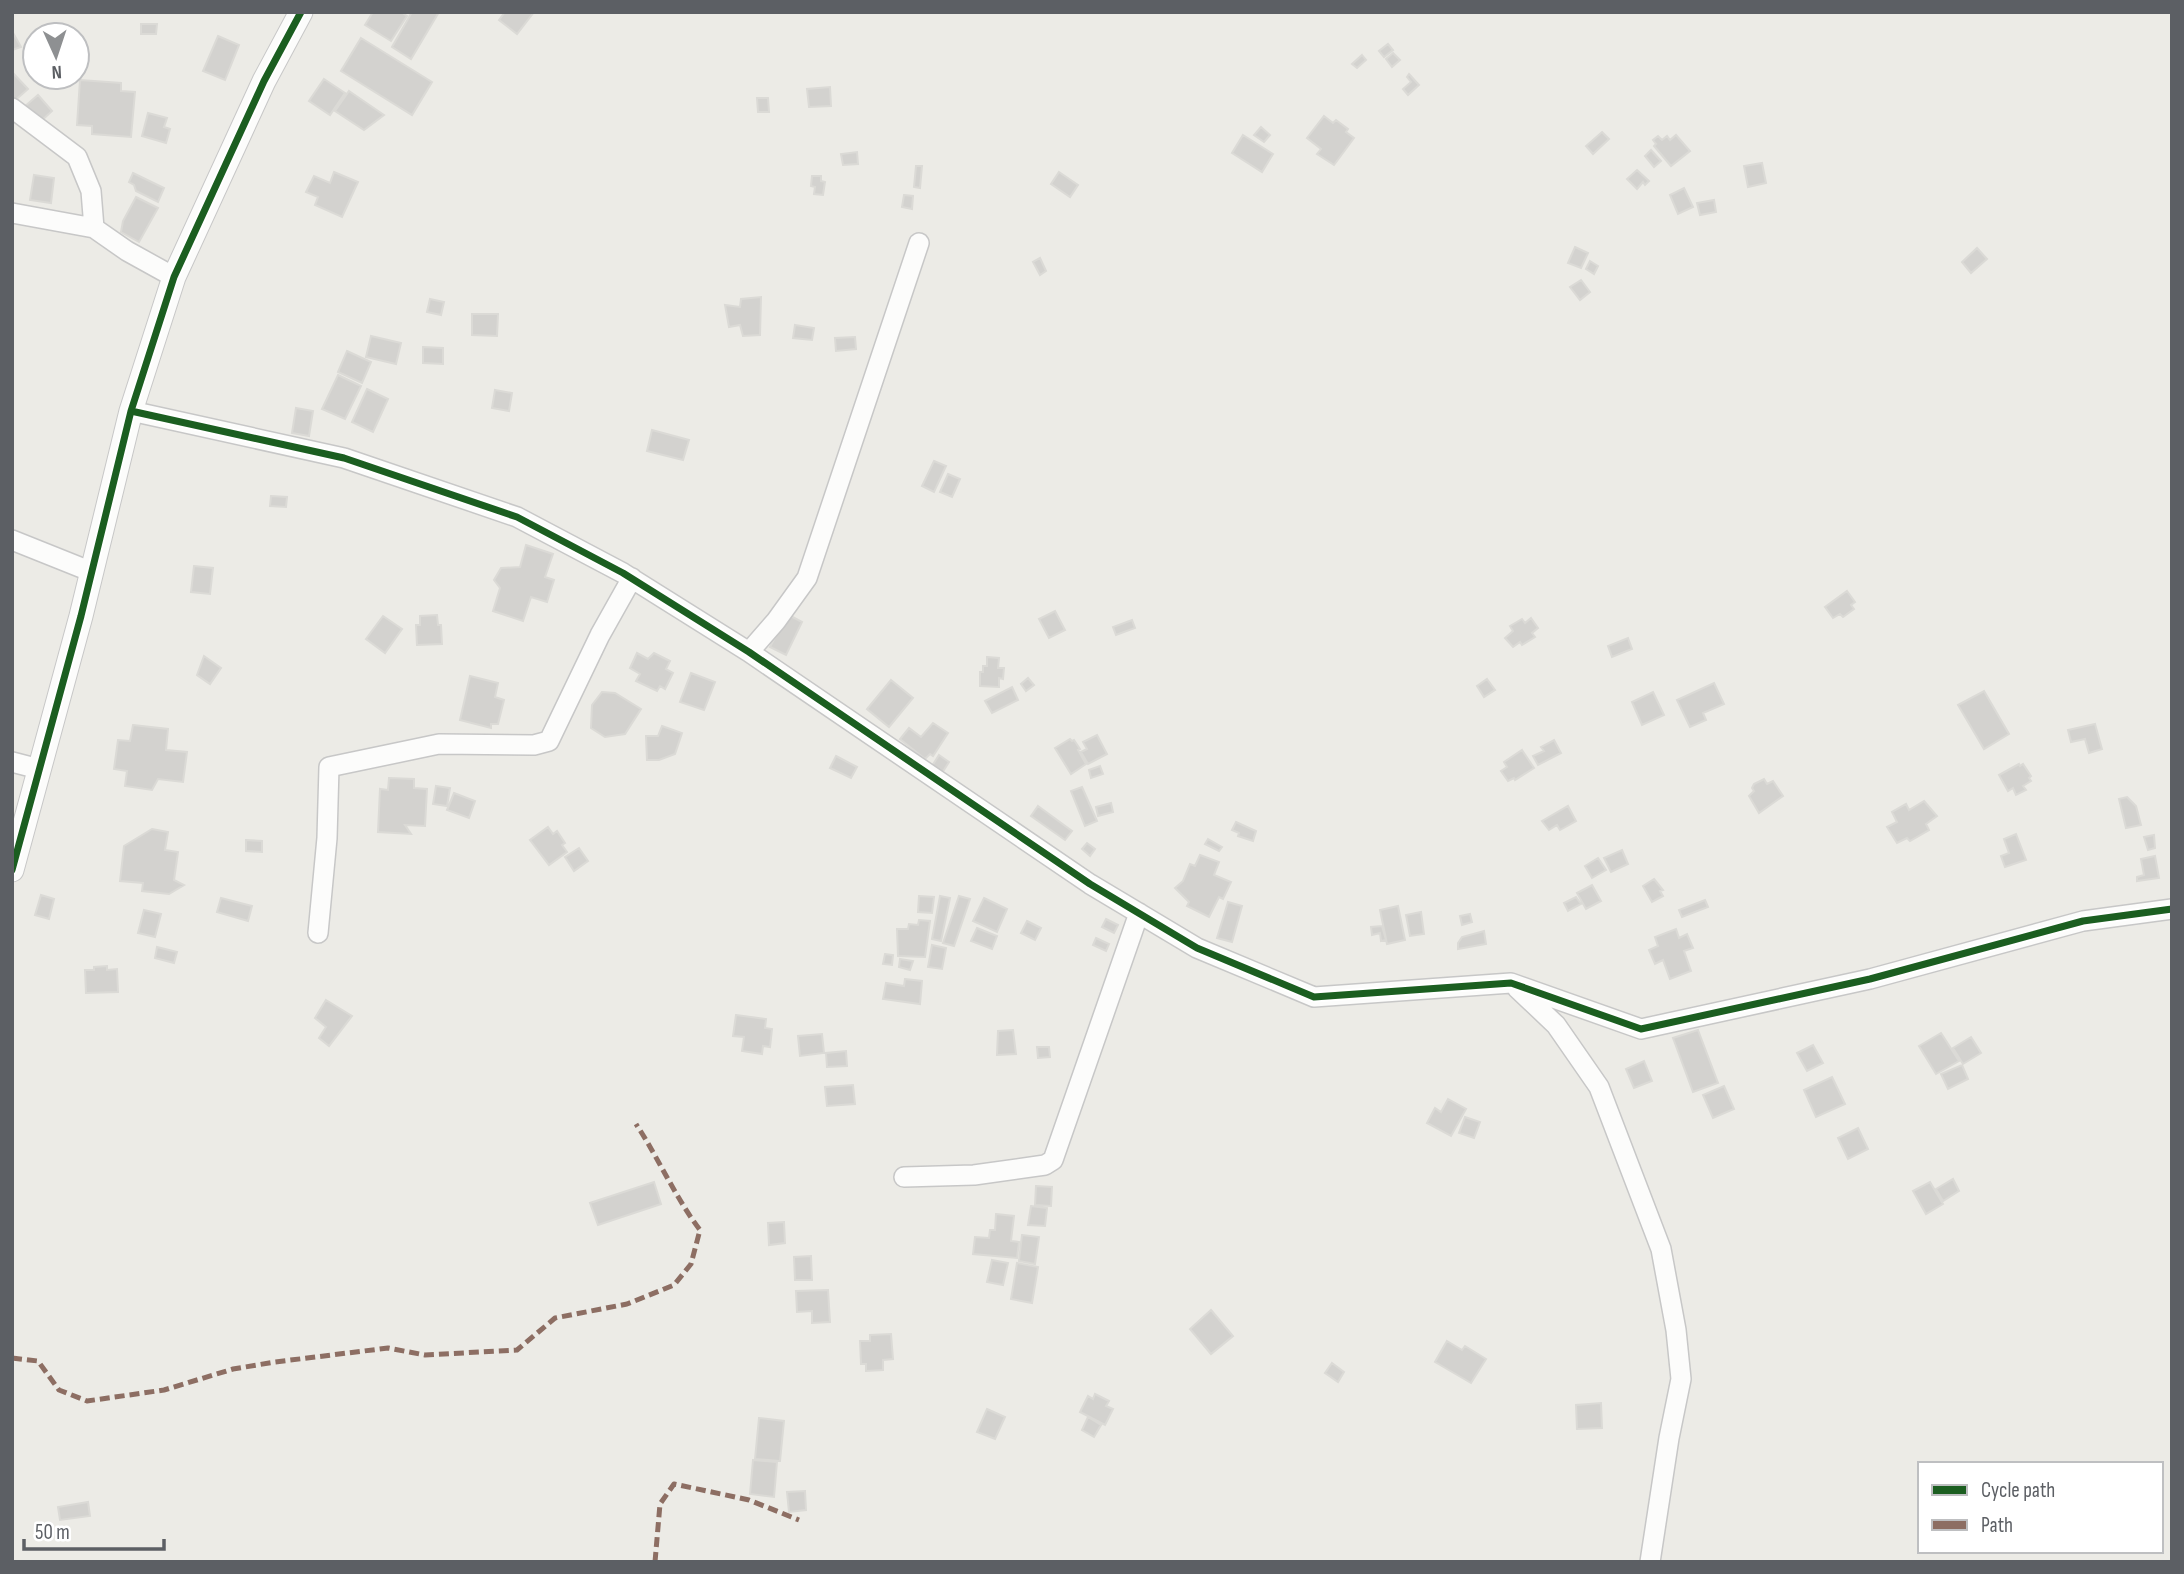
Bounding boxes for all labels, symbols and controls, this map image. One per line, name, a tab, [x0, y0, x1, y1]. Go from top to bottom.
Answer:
north arrow	[21, 21, 91, 91]
text: N	[51, 60, 62, 83]
legend	[1918, 1462, 2163, 1553]
text: Cycle path	[1981, 1478, 2055, 1503]
scale bar	[24, 1508, 164, 1552]
text: Path	[1981, 1513, 2013, 1538]
text: 50 m	[35, 1520, 70, 1545]

